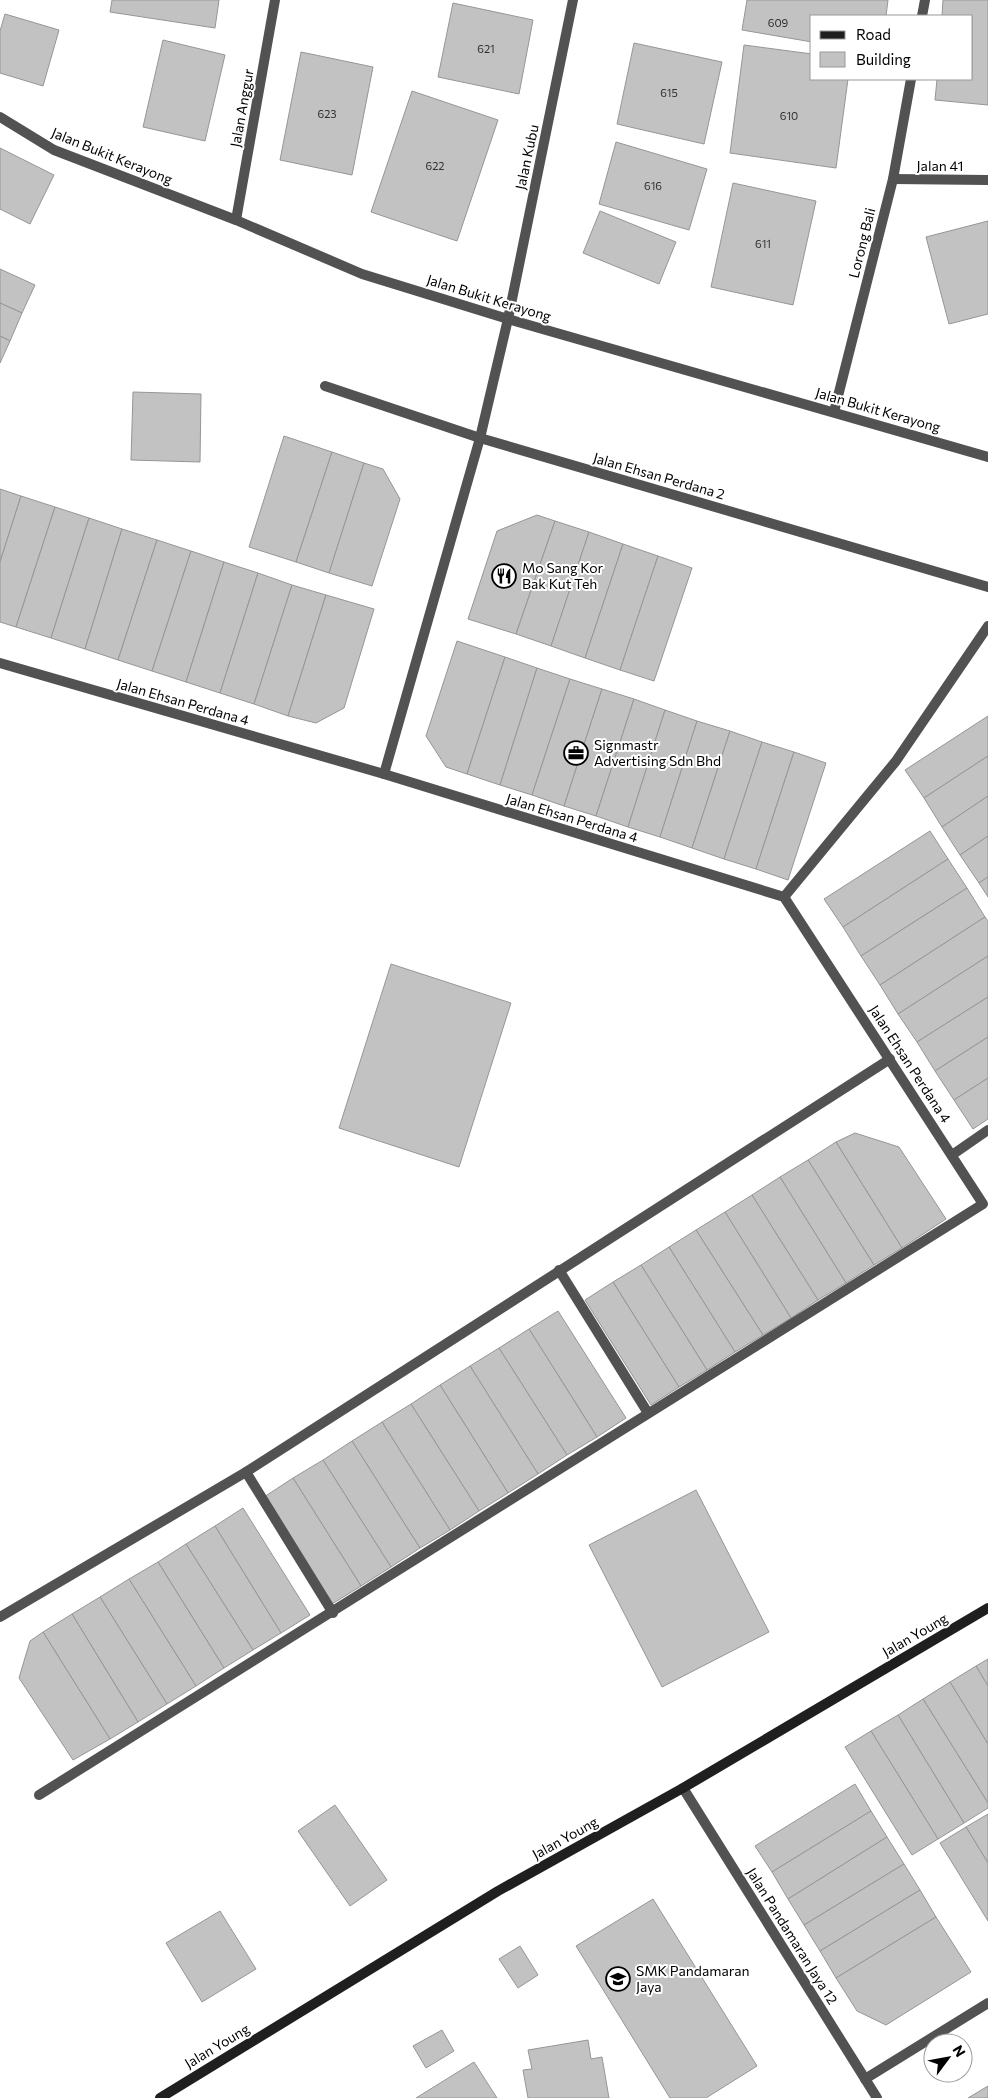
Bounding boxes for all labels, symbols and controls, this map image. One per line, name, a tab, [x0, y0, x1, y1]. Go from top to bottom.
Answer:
legend	[810, 15, 973, 80]
house number: 609	[768, 16, 789, 29]
text: Road	[856, 25, 891, 43]
house number: 621	[477, 42, 495, 55]
text: Building	[856, 50, 911, 68]
street label: Jalan Anggur	[226, 67, 257, 148]
house number: 615	[660, 86, 678, 99]
house number: 623	[317, 107, 337, 120]
house number: 610	[780, 109, 798, 122]
street label: Jalan Bukit Kerayong	[49, 123, 176, 188]
street label: Jalan Kubu	[511, 123, 542, 191]
street label: Jalan 41	[917, 157, 963, 174]
house number: 622	[426, 159, 444, 172]
house number: 616	[644, 179, 662, 192]
street label: Lorong Bali	[845, 206, 878, 280]
house number: 611	[755, 237, 771, 250]
street label: Jalan Bukit Kerayong	[425, 270, 554, 325]
street label: Jalan Bukit Kerayong	[814, 384, 943, 436]
street label: Jalan Ehsan Perdana 2	[591, 449, 727, 503]
place label: Mo Sang Kor Bak Kut Teh	[522, 559, 603, 592]
restaurant icon: Mo Sang Kor Bak Kut Teh	[491, 563, 517, 589]
street label: Jalan Ehsan Perdana 4	[115, 674, 252, 729]
place label: Signmastr Advertising Sdn Bhd	[594, 736, 721, 769]
office icon: Signmastr Advertising Sdn Bhd	[563, 740, 589, 766]
street label: Jalan Ehsan Perdana 4	[504, 789, 641, 846]
street label: Jalan Ehsan Perdana 4	[866, 1002, 955, 1126]
street label: Jalan Young	[879, 1609, 951, 1660]
street label: Jalan Young	[529, 1812, 601, 1863]
street label: Jalan Pandamaran Jaya 12	[743, 1864, 842, 2007]
place label: SMK Pandamaran Jaya	[636, 1962, 750, 1995]
school or university icon: SMK Pandamaran Jaya	[605, 1966, 631, 1992]
street label: Jalan Young	[181, 2019, 253, 2072]
north arrow	[923, 2033, 973, 2083]
text: N	[949, 2042, 969, 2060]

